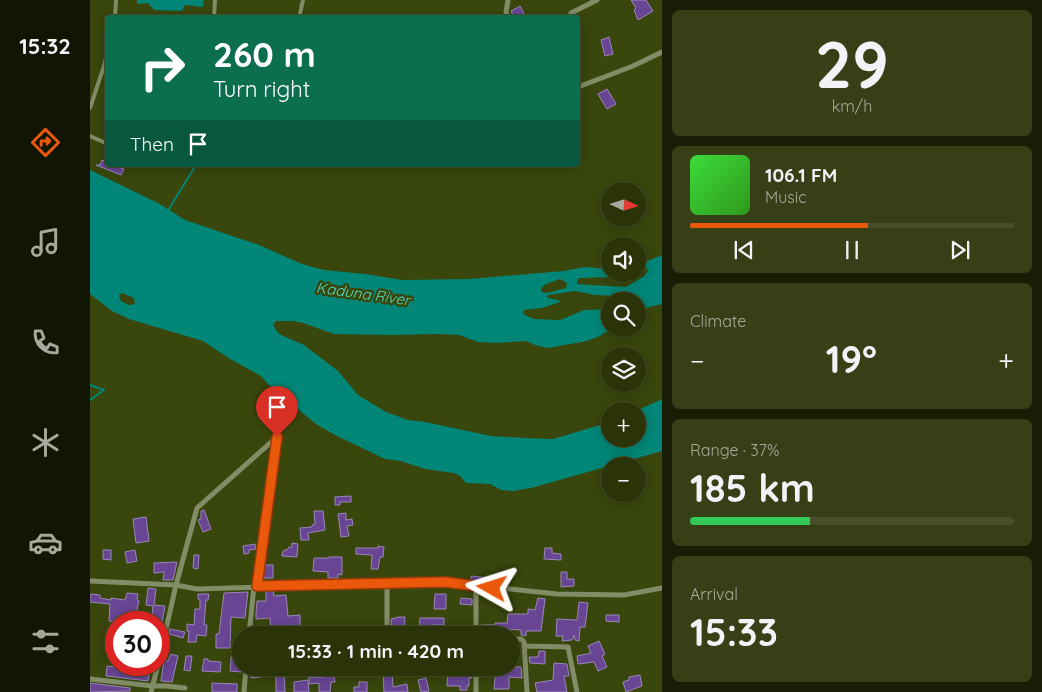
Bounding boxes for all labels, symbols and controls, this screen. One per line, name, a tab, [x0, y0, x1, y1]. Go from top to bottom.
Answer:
text: 29	[815, 23, 889, 104]
text: 15:32	[19, 32, 71, 60]
text: 260 m	[213, 32, 316, 76]
icon: right	[130, 35, 195, 100]
text: Turn right	[213, 75, 310, 103]
text: km/h	[832, 96, 872, 116]
icon: directions	[28, 125, 63, 160]
icon: arrive	[184, 130, 212, 158]
text: Then	[130, 132, 174, 156]
text: 106.1 FM	[765, 163, 837, 187]
north arrow	[601, 182, 646, 228]
map controls	[601, 182, 646, 502]
text: Music	[765, 187, 807, 207]
icon: music	[28, 225, 63, 260]
icon: previous	[730, 236, 758, 264]
icon: pause	[838, 236, 866, 264]
icon: next	[946, 236, 974, 264]
button: sound	[601, 237, 646, 282]
water label: Kaduna River	[315, 278, 413, 310]
button: search	[601, 292, 646, 337]
text: Climate	[690, 311, 746, 331]
icon: phone	[28, 325, 63, 360]
text: 19°	[826, 335, 877, 383]
text: −	[690, 343, 705, 378]
text: +	[998, 343, 1014, 378]
button: layers	[601, 347, 646, 392]
pin	[256, 386, 298, 437]
icon: arrive	[263, 393, 291, 421]
button: +	[601, 402, 646, 447]
icon: climate	[28, 425, 63, 460]
text: Range · 37%	[690, 440, 779, 460]
button: −	[601, 457, 646, 502]
text: 185 km	[690, 464, 815, 512]
icon: car	[28, 525, 63, 560]
position arrow	[465, 561, 517, 613]
text: Arrival	[690, 584, 738, 604]
text: 15:33	[690, 608, 778, 656]
speed limit sign: 30	[105, 611, 170, 676]
icon: filters	[28, 624, 63, 659]
text: 15:33 · 1 min · 420 m	[288, 639, 464, 663]

